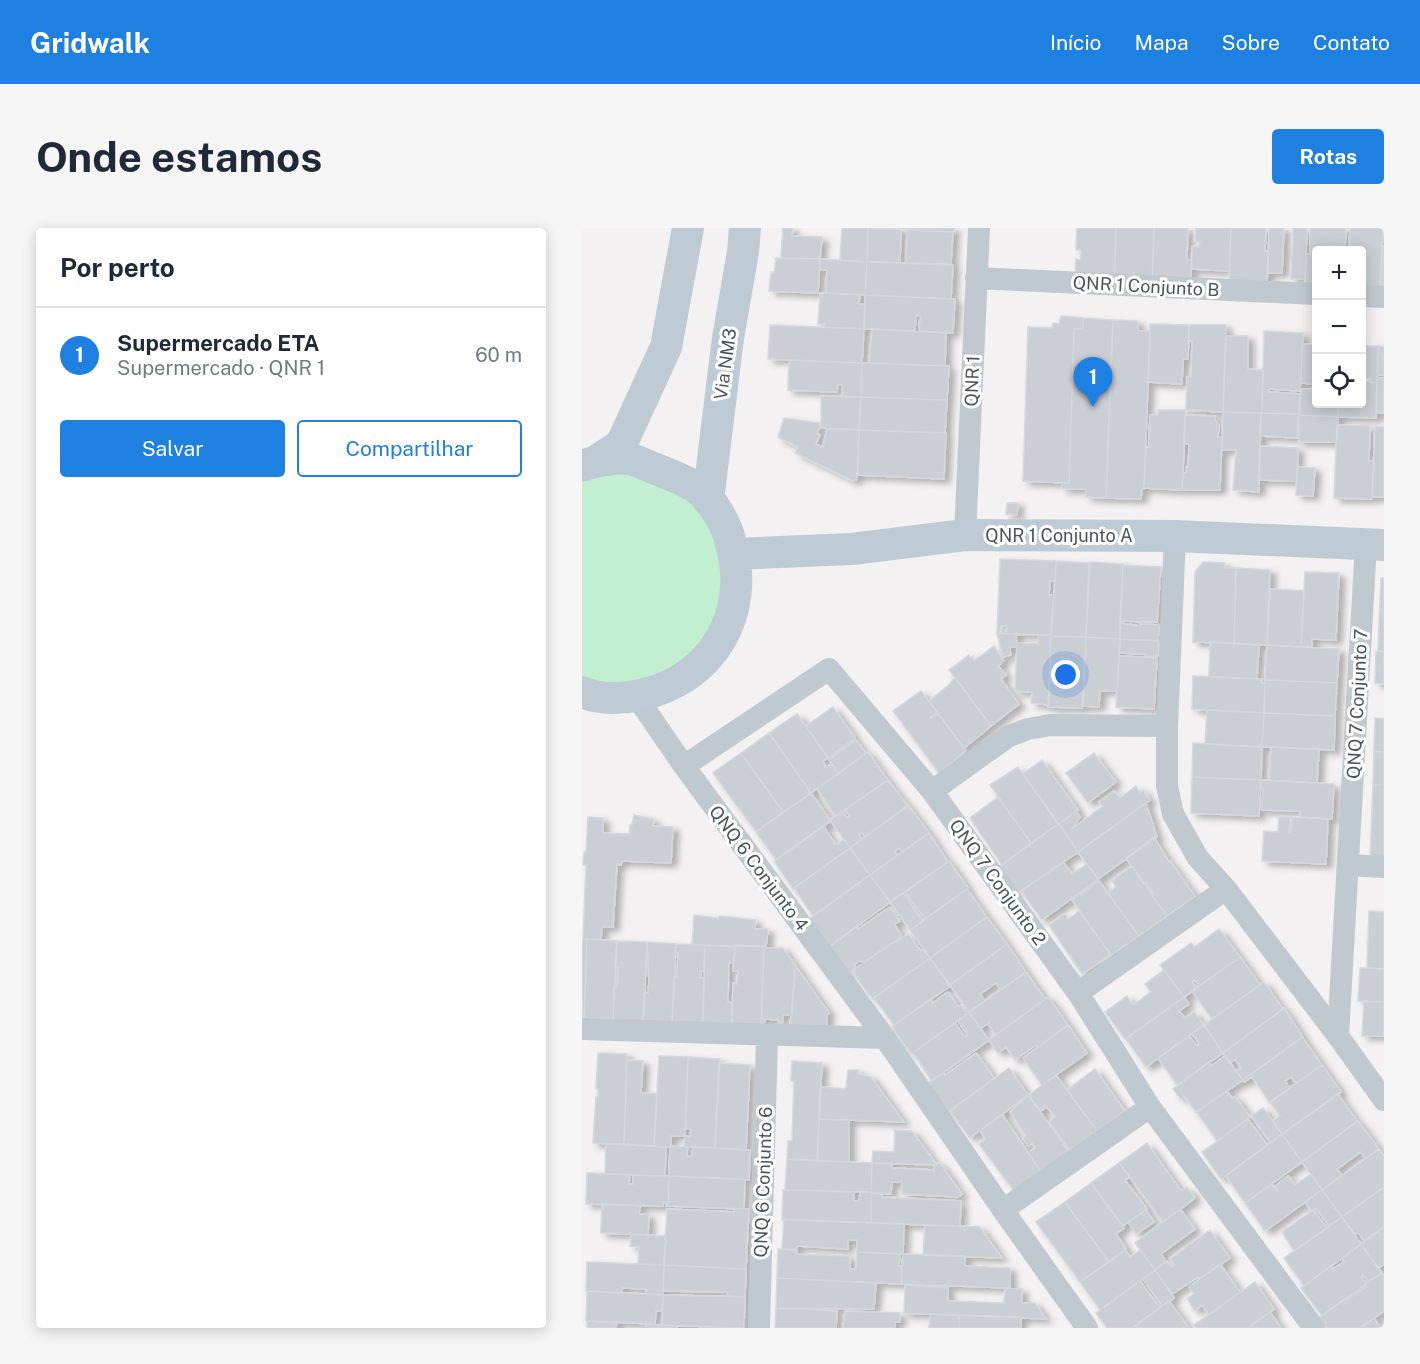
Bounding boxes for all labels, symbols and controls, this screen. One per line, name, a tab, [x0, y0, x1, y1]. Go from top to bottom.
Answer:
text: Gridwalk	[30, 26, 150, 59]
text: Início	[1050, 30, 1101, 55]
text: Mapa	[1134, 30, 1189, 55]
text: Sobre	[1222, 30, 1280, 55]
text: Contato	[1313, 30, 1390, 55]
button: Rotas	[1272, 129, 1384, 184]
text: Onde estamos	[36, 132, 322, 181]
map controls	[1312, 246, 1366, 408]
button: +	[1312, 246, 1366, 300]
text: Por perto	[60, 252, 175, 283]
street label: QNR 1 Conjunto B	[1072, 272, 1220, 300]
button: −	[1312, 300, 1366, 354]
street label: Via NM3	[710, 327, 740, 401]
text: Supermercado ETA	[117, 330, 319, 356]
text: 1	[75, 343, 84, 367]
text: 60 m	[475, 343, 522, 367]
button: locate	[1312, 354, 1366, 408]
street label: QNR 1	[961, 355, 983, 407]
text: Supermercado · QNR 1	[117, 356, 325, 380]
pin: 1	[1074, 358, 1112, 407]
button: Salvar	[60, 420, 285, 477]
button: Compartilhar	[297, 420, 522, 477]
street label: QNR 1 Conjunto A	[985, 525, 1133, 546]
street label: QNQ 7 Conjunto 7	[1343, 628, 1371, 780]
your location	[1051, 660, 1080, 689]
street label: QNQ 6 Conjunto 4	[705, 801, 813, 935]
street label: QNQ 7 Conjunto 2	[945, 815, 1051, 949]
street label: QNQ 6 Conjunto 6	[750, 1106, 776, 1258]

